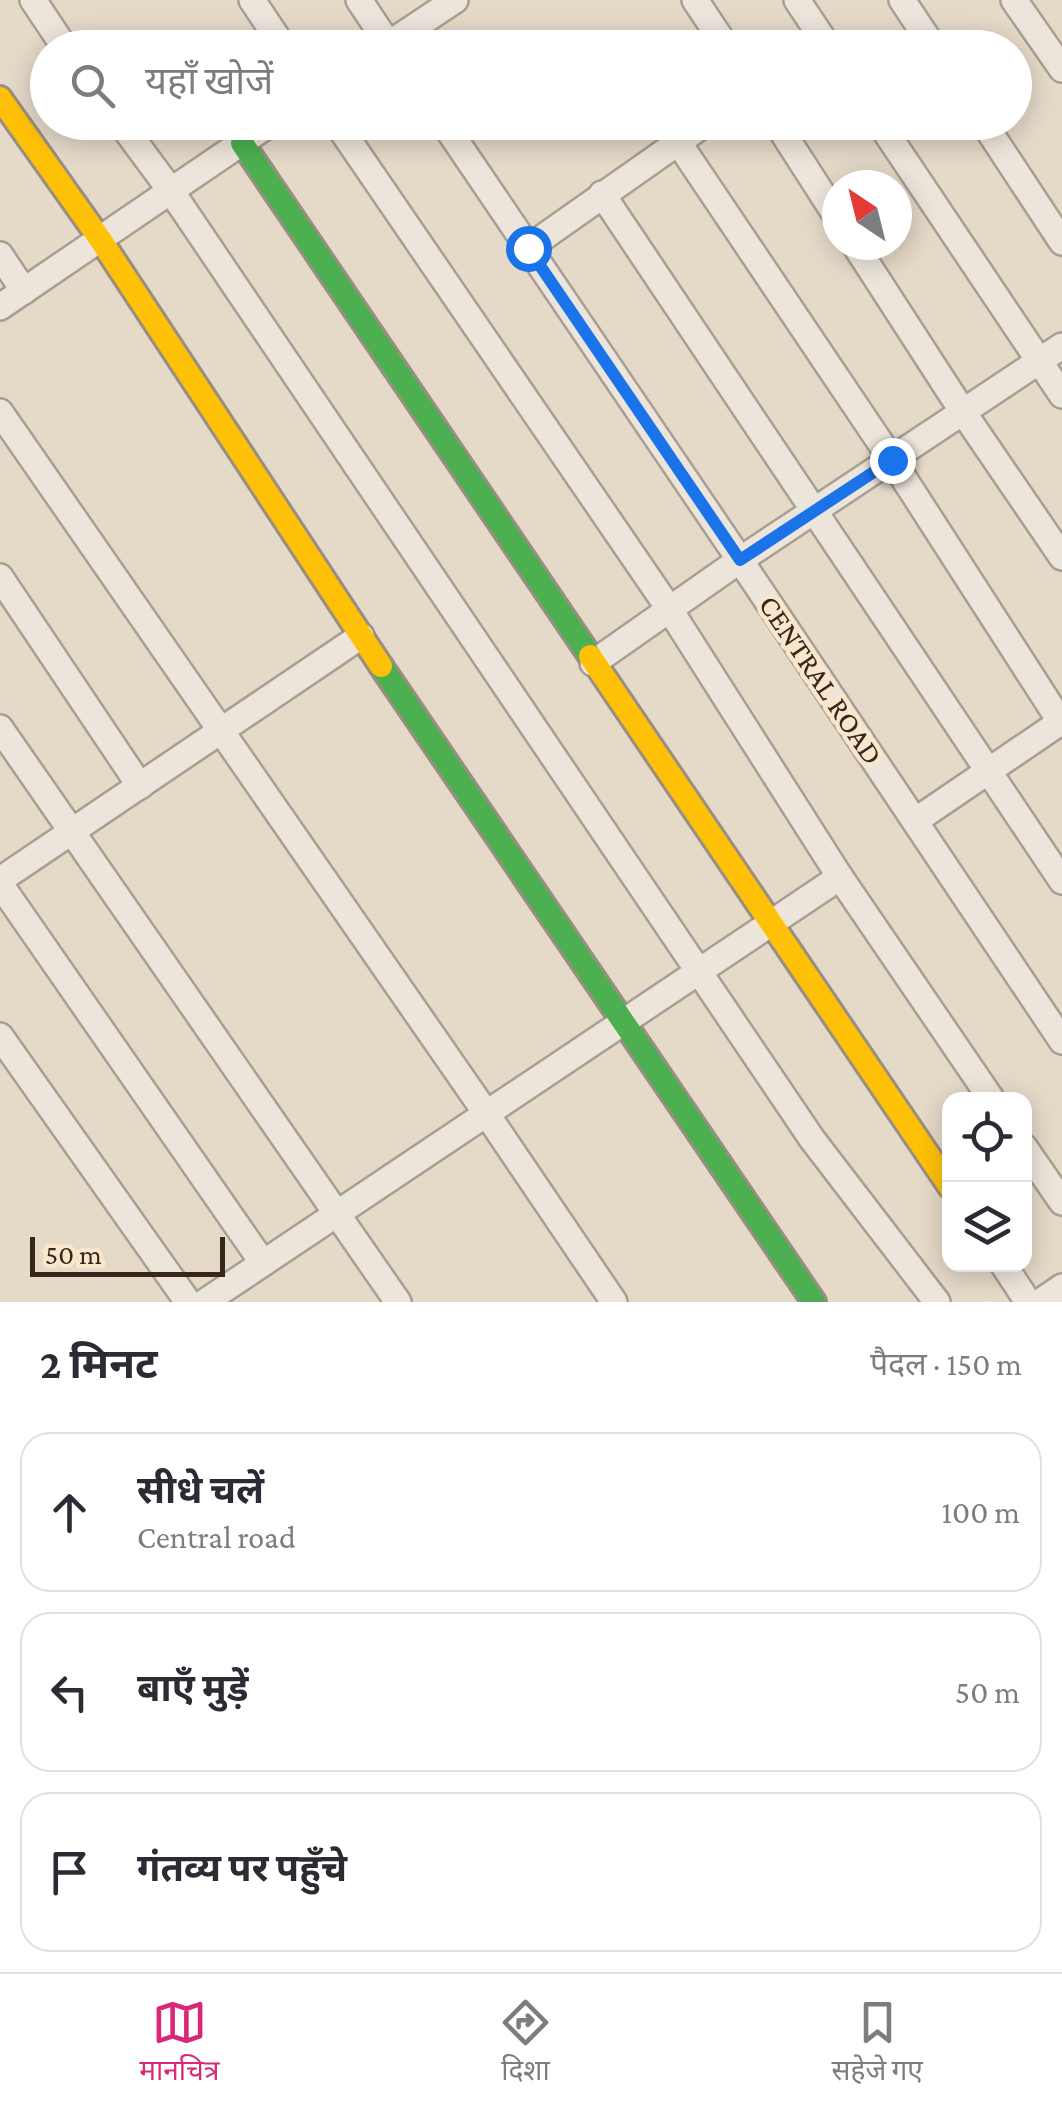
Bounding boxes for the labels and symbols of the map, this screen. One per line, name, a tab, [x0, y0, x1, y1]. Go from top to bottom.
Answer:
north arrow	[822, 170, 912, 260]
route start	[506, 226, 552, 272]
route end	[870, 438, 916, 484]
street label: CENTRAL ROAD	[753, 589, 890, 771]
scale bar	[30, 1232, 225, 1276]

